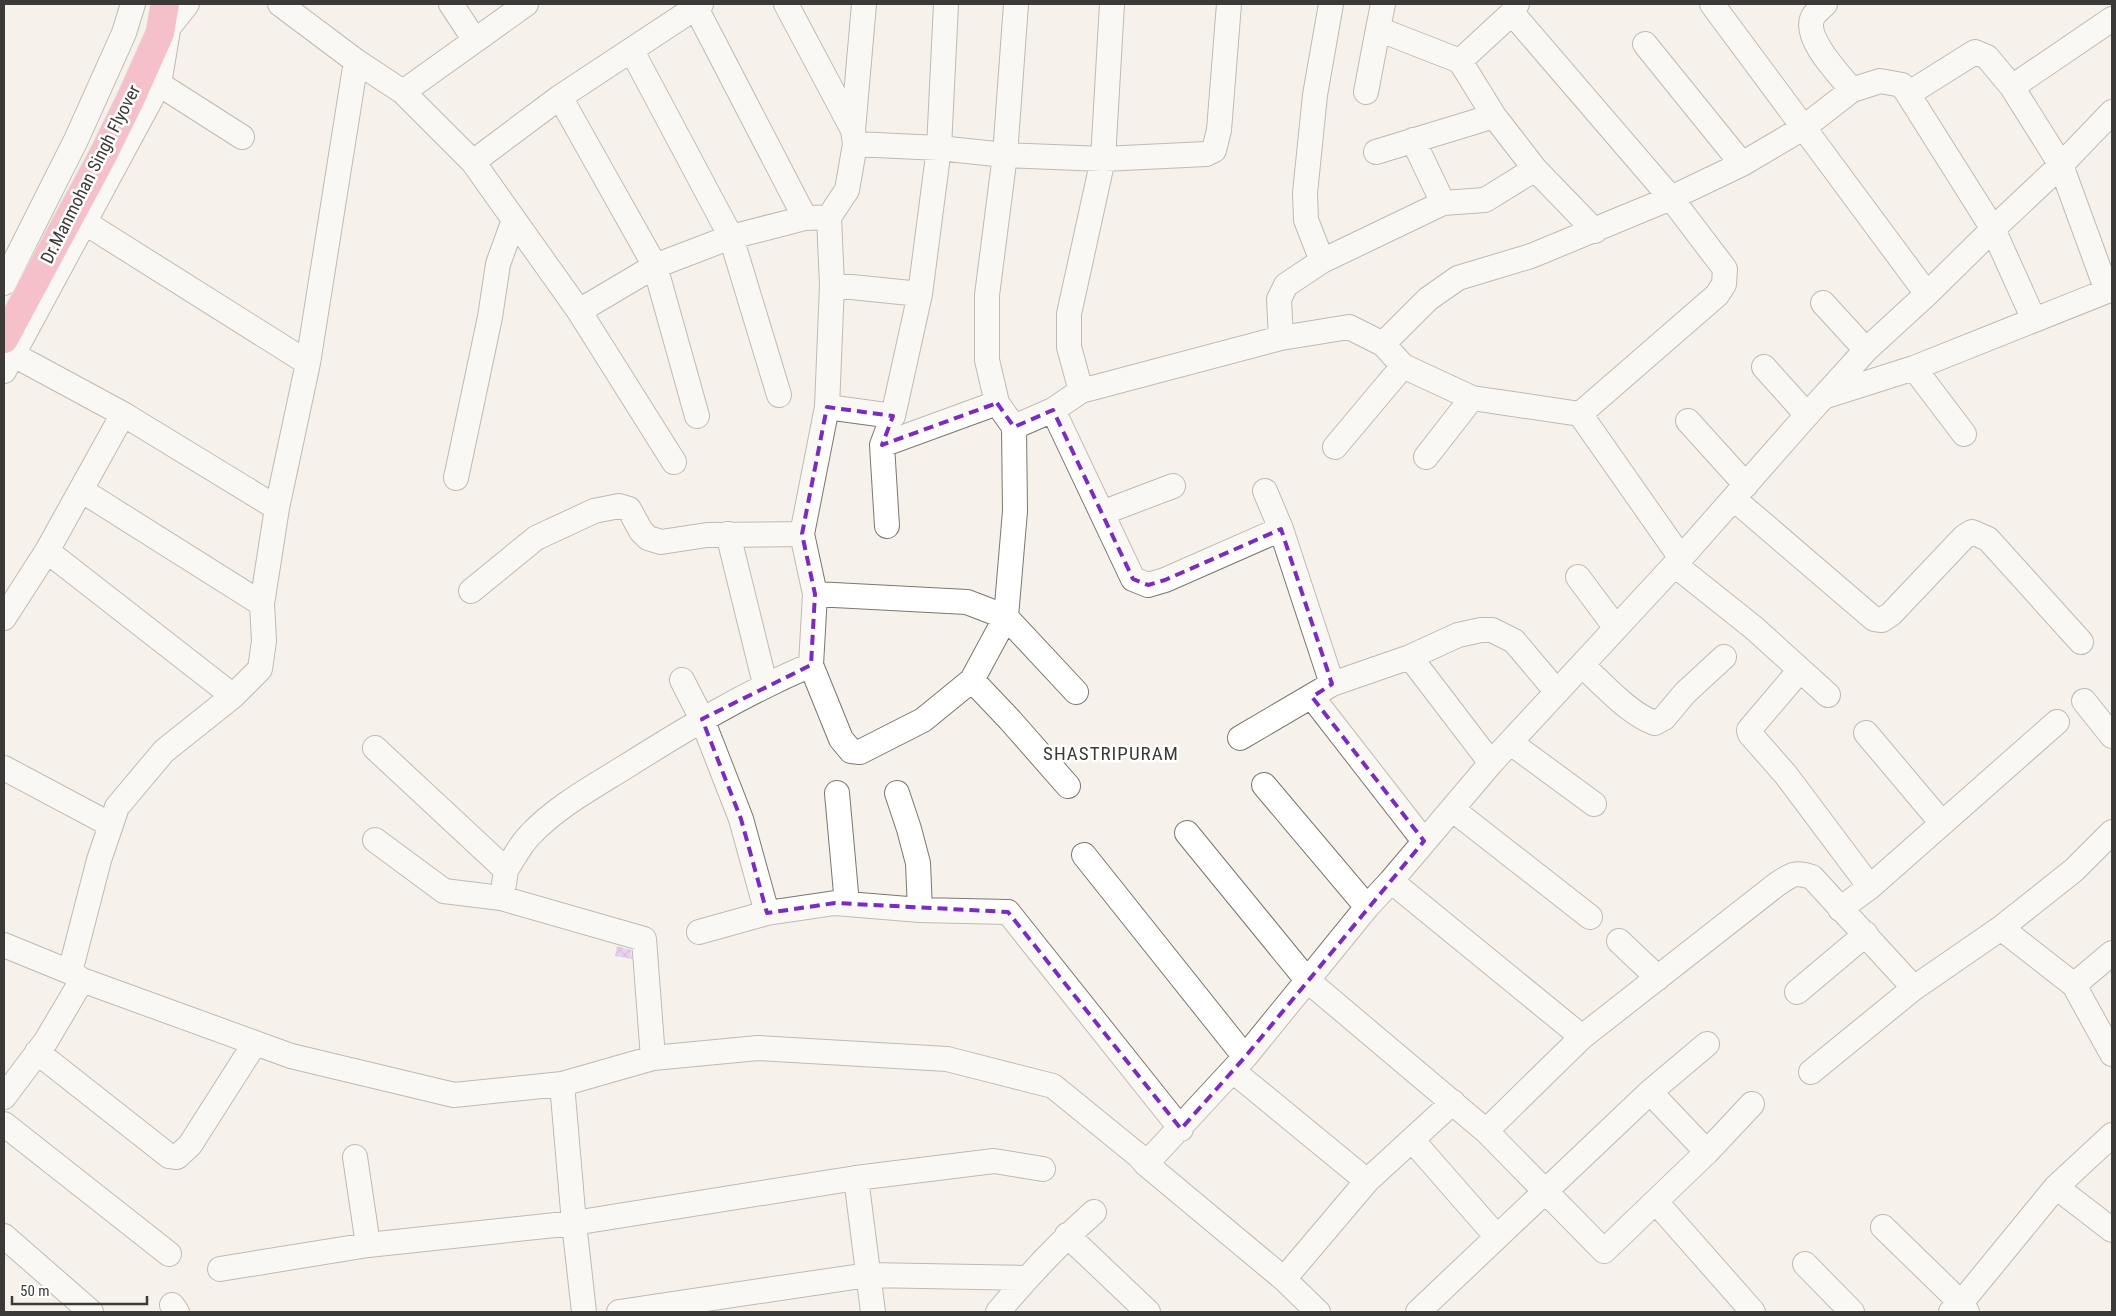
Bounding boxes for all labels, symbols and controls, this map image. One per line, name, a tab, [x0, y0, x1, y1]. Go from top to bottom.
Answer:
street label: Dr.Manmohan Singh Flyover	[36, 81, 144, 267]
district label: SHASTRIPURAM	[1043, 742, 1179, 765]
scale bar	[12, 1274, 148, 1306]
text: 50 m	[20, 1282, 50, 1300]

